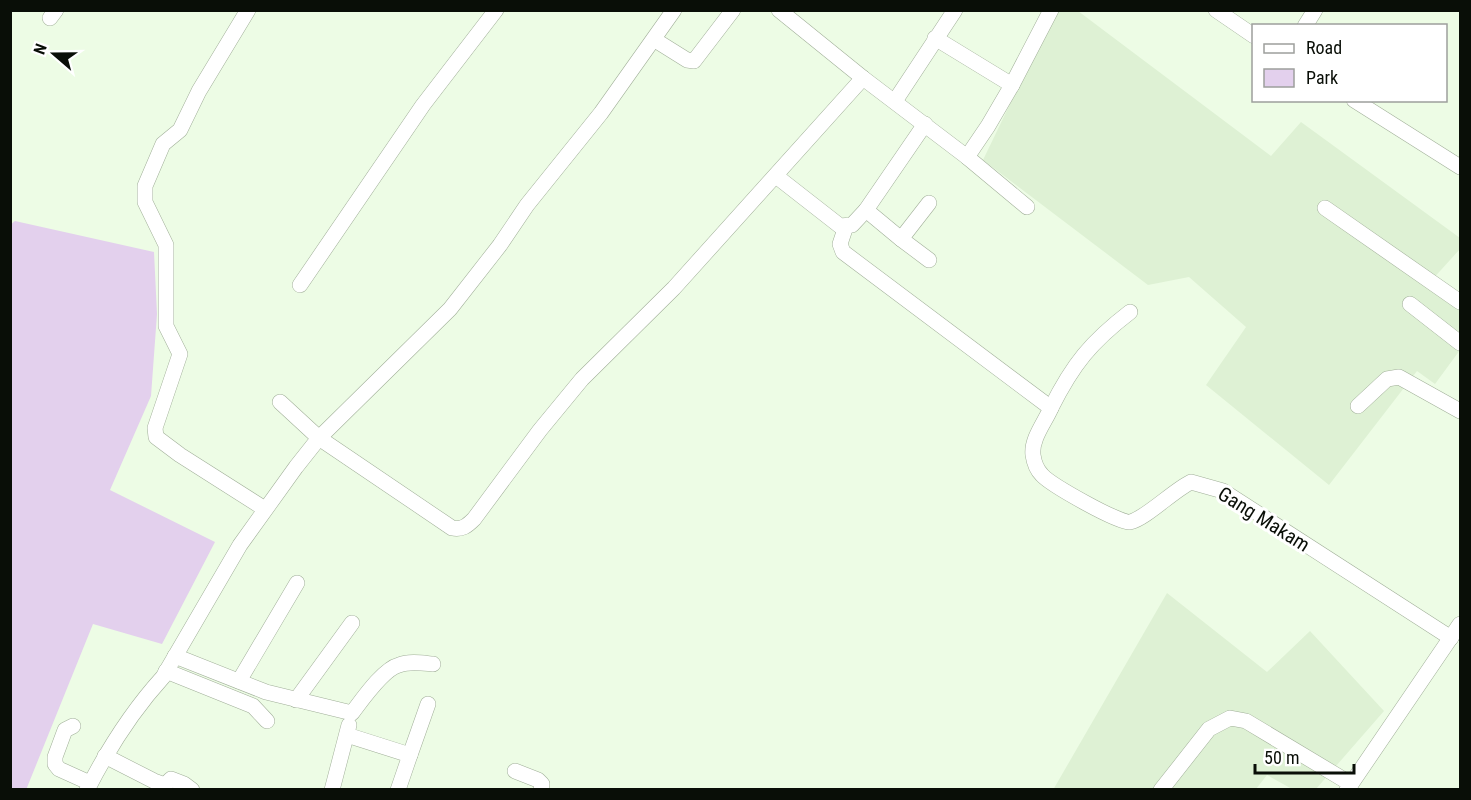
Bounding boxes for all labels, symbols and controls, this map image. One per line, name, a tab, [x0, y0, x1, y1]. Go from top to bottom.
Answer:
north arrow	[24, 24, 84, 84]
legend	[1252, 24, 1447, 102]
text: Road	[1306, 37, 1342, 58]
text: N	[30, 41, 51, 57]
text: Park	[1306, 67, 1338, 88]
street label: Gang Makam	[1214, 481, 1314, 557]
scale bar	[1255, 737, 1354, 775]
text: 50 m	[1264, 747, 1299, 768]

